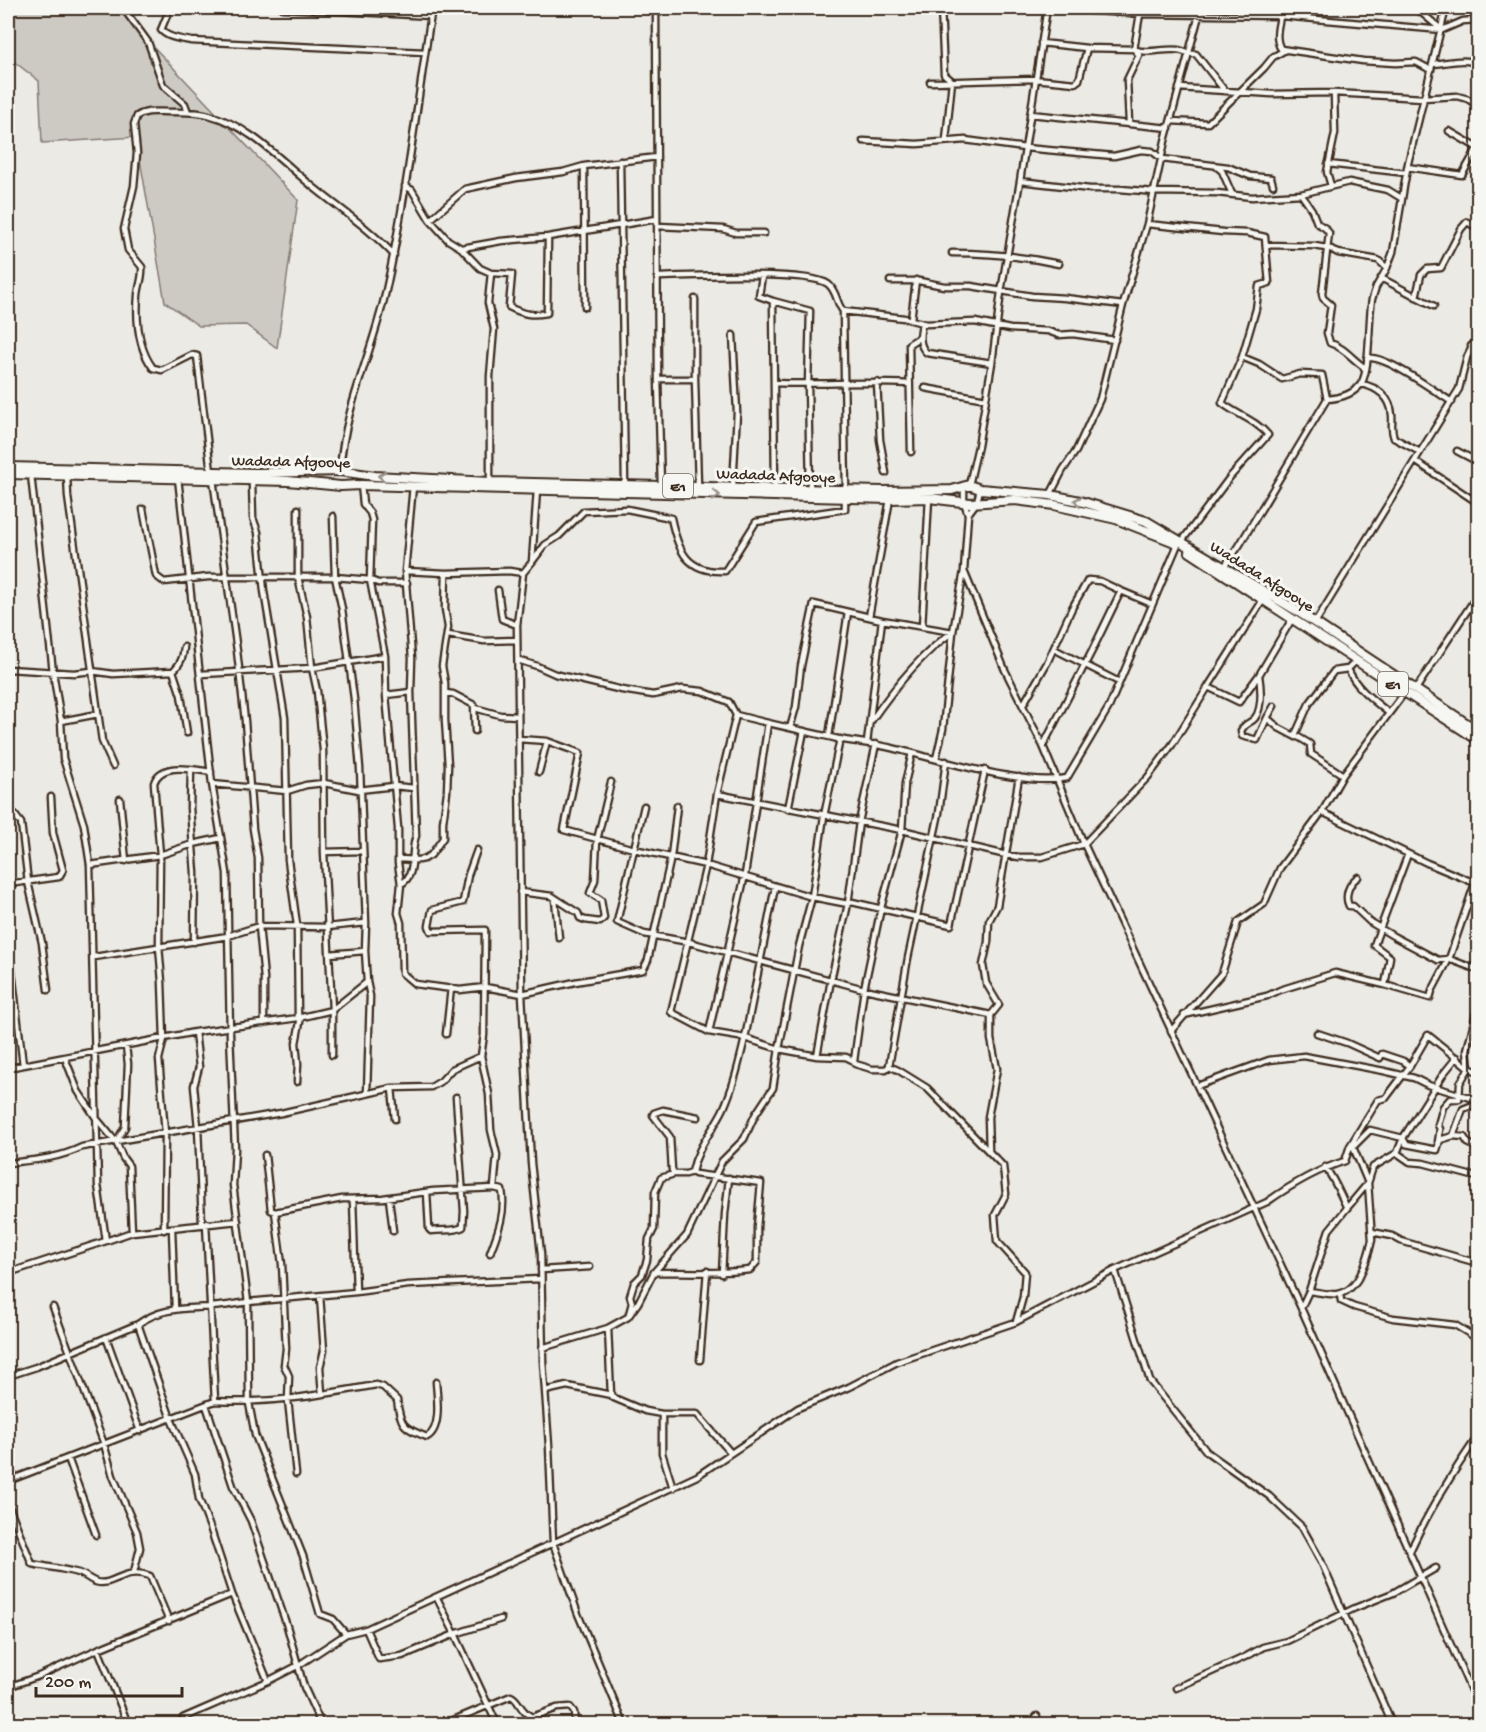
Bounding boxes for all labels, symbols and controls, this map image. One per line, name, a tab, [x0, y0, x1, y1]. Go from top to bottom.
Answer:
street label: Wadada Afgooye	[231, 453, 351, 474]
street label: Wadada Afgooye	[716, 466, 836, 489]
one-way arrow	[377, 470, 386, 483]
road number: E1	[663, 474, 693, 498]
one-way arrow	[712, 489, 721, 501]
one-way arrow	[1073, 495, 1083, 508]
street label: Wadada Afgooye	[1206, 538, 1317, 618]
road number: E1	[1378, 672, 1408, 696]
scale bar	[36, 1660, 182, 1698]
text: 200 m	[45, 1673, 92, 1694]

